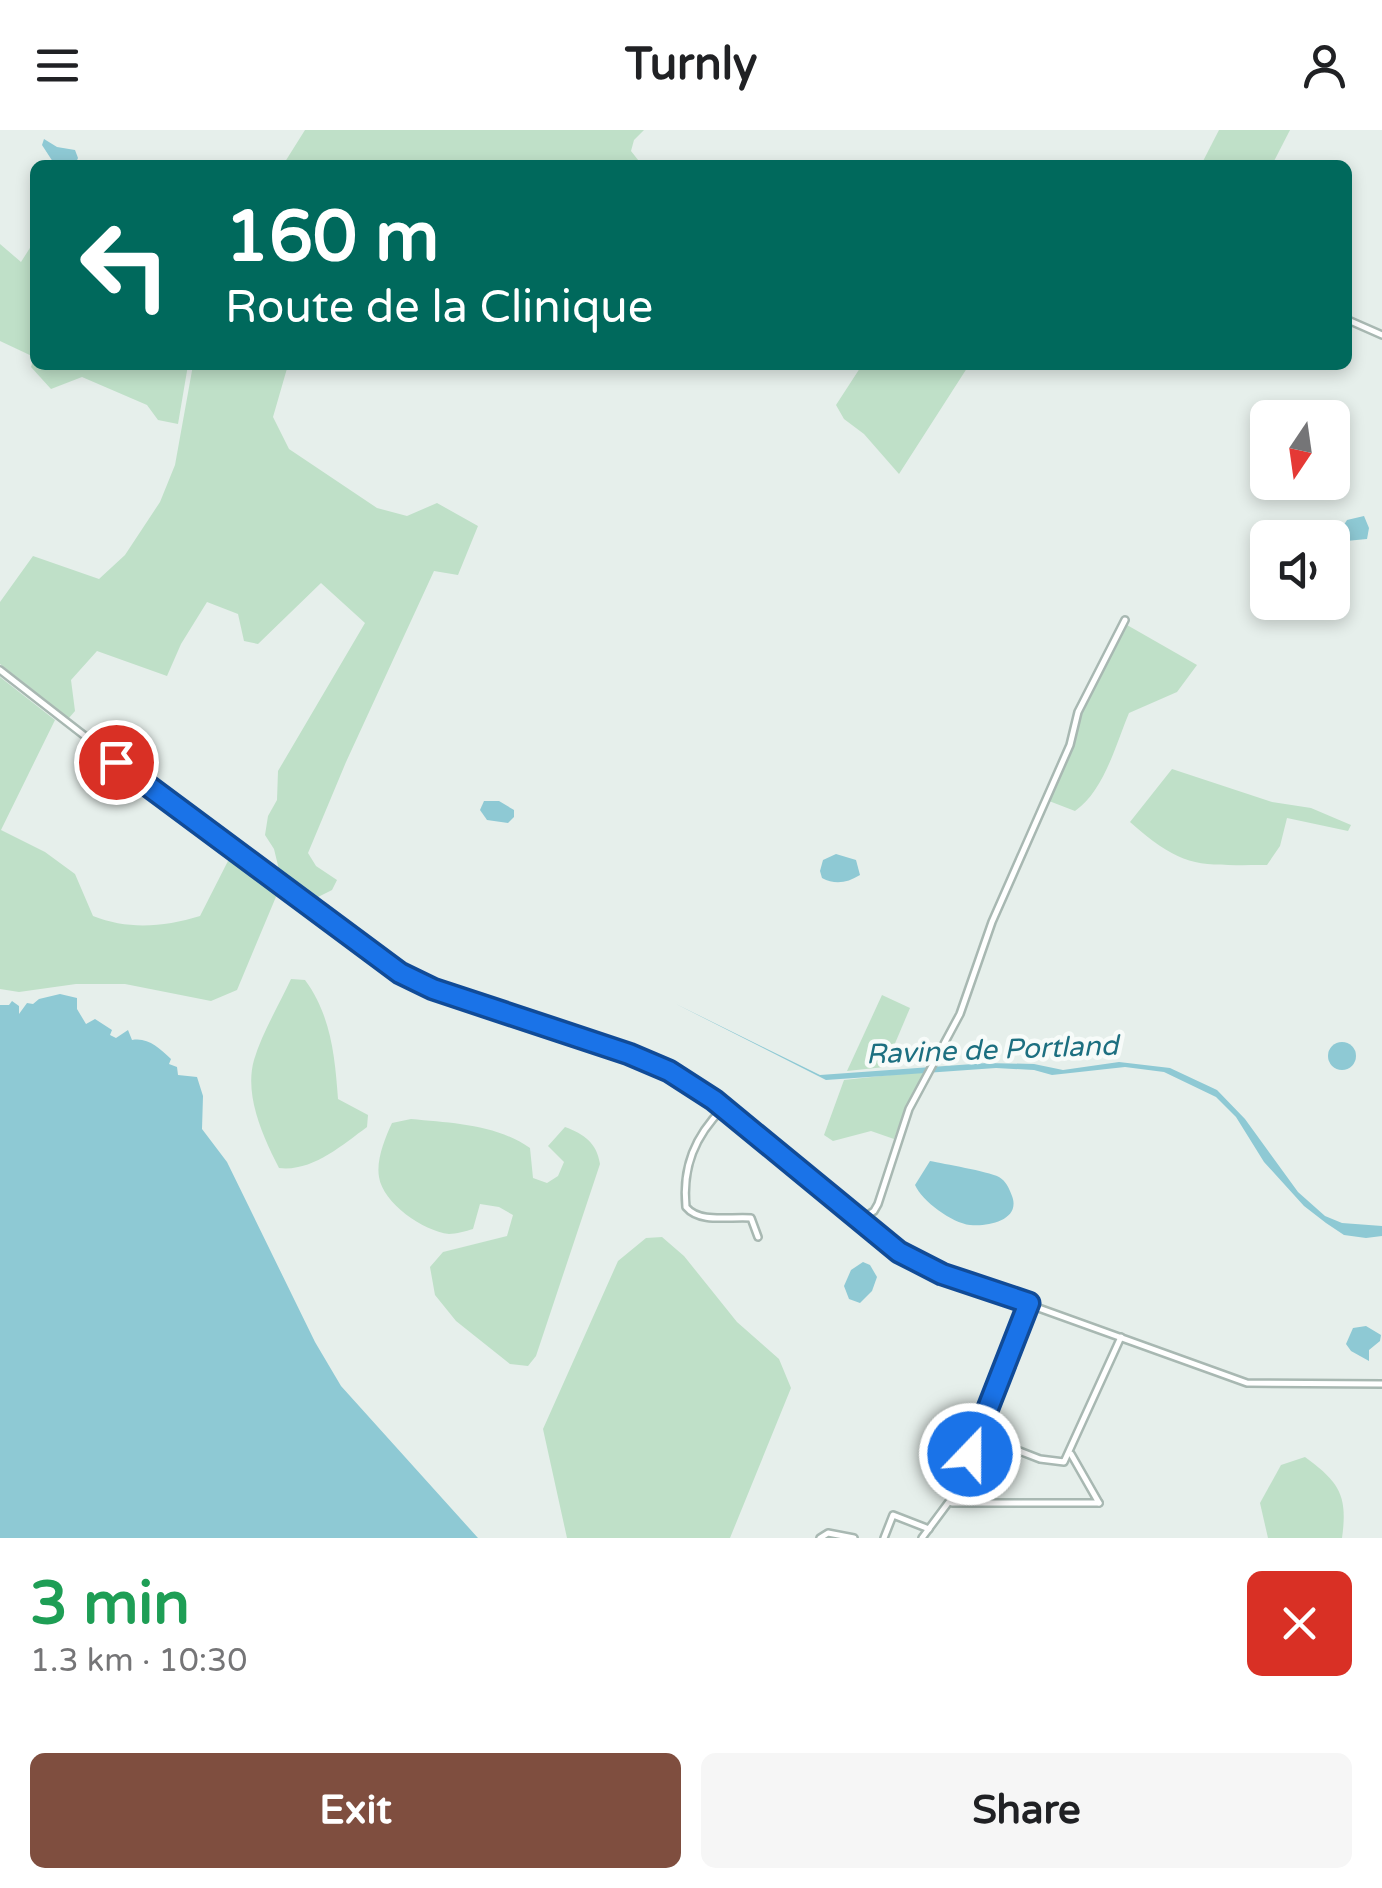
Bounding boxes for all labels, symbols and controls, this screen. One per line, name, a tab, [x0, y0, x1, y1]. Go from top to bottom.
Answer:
icon: menu	[30, 38, 85, 93]
text: Turnly	[625, 38, 757, 92]
icon: person	[1297, 38, 1352, 93]
text: 160 m	[225, 196, 439, 280]
icon: left	[60, 200, 190, 330]
text: Route de la Clinique	[225, 281, 653, 335]
north arrow	[1250, 400, 1350, 500]
map controls	[1250, 400, 1350, 620]
button: sound	[1250, 520, 1350, 620]
pin	[74, 720, 159, 805]
icon: arrive	[89, 735, 144, 790]
water label: Ravine de Portland	[865, 1028, 1122, 1071]
position arrow	[918, 1402, 1022, 1506]
text: 3 min	[30, 1568, 190, 1640]
button: close	[1247, 1571, 1352, 1676]
text: 1.3 km · 10:30	[30, 1642, 247, 1680]
button: Exit	[30, 1753, 681, 1868]
button: Share	[701, 1753, 1352, 1868]

